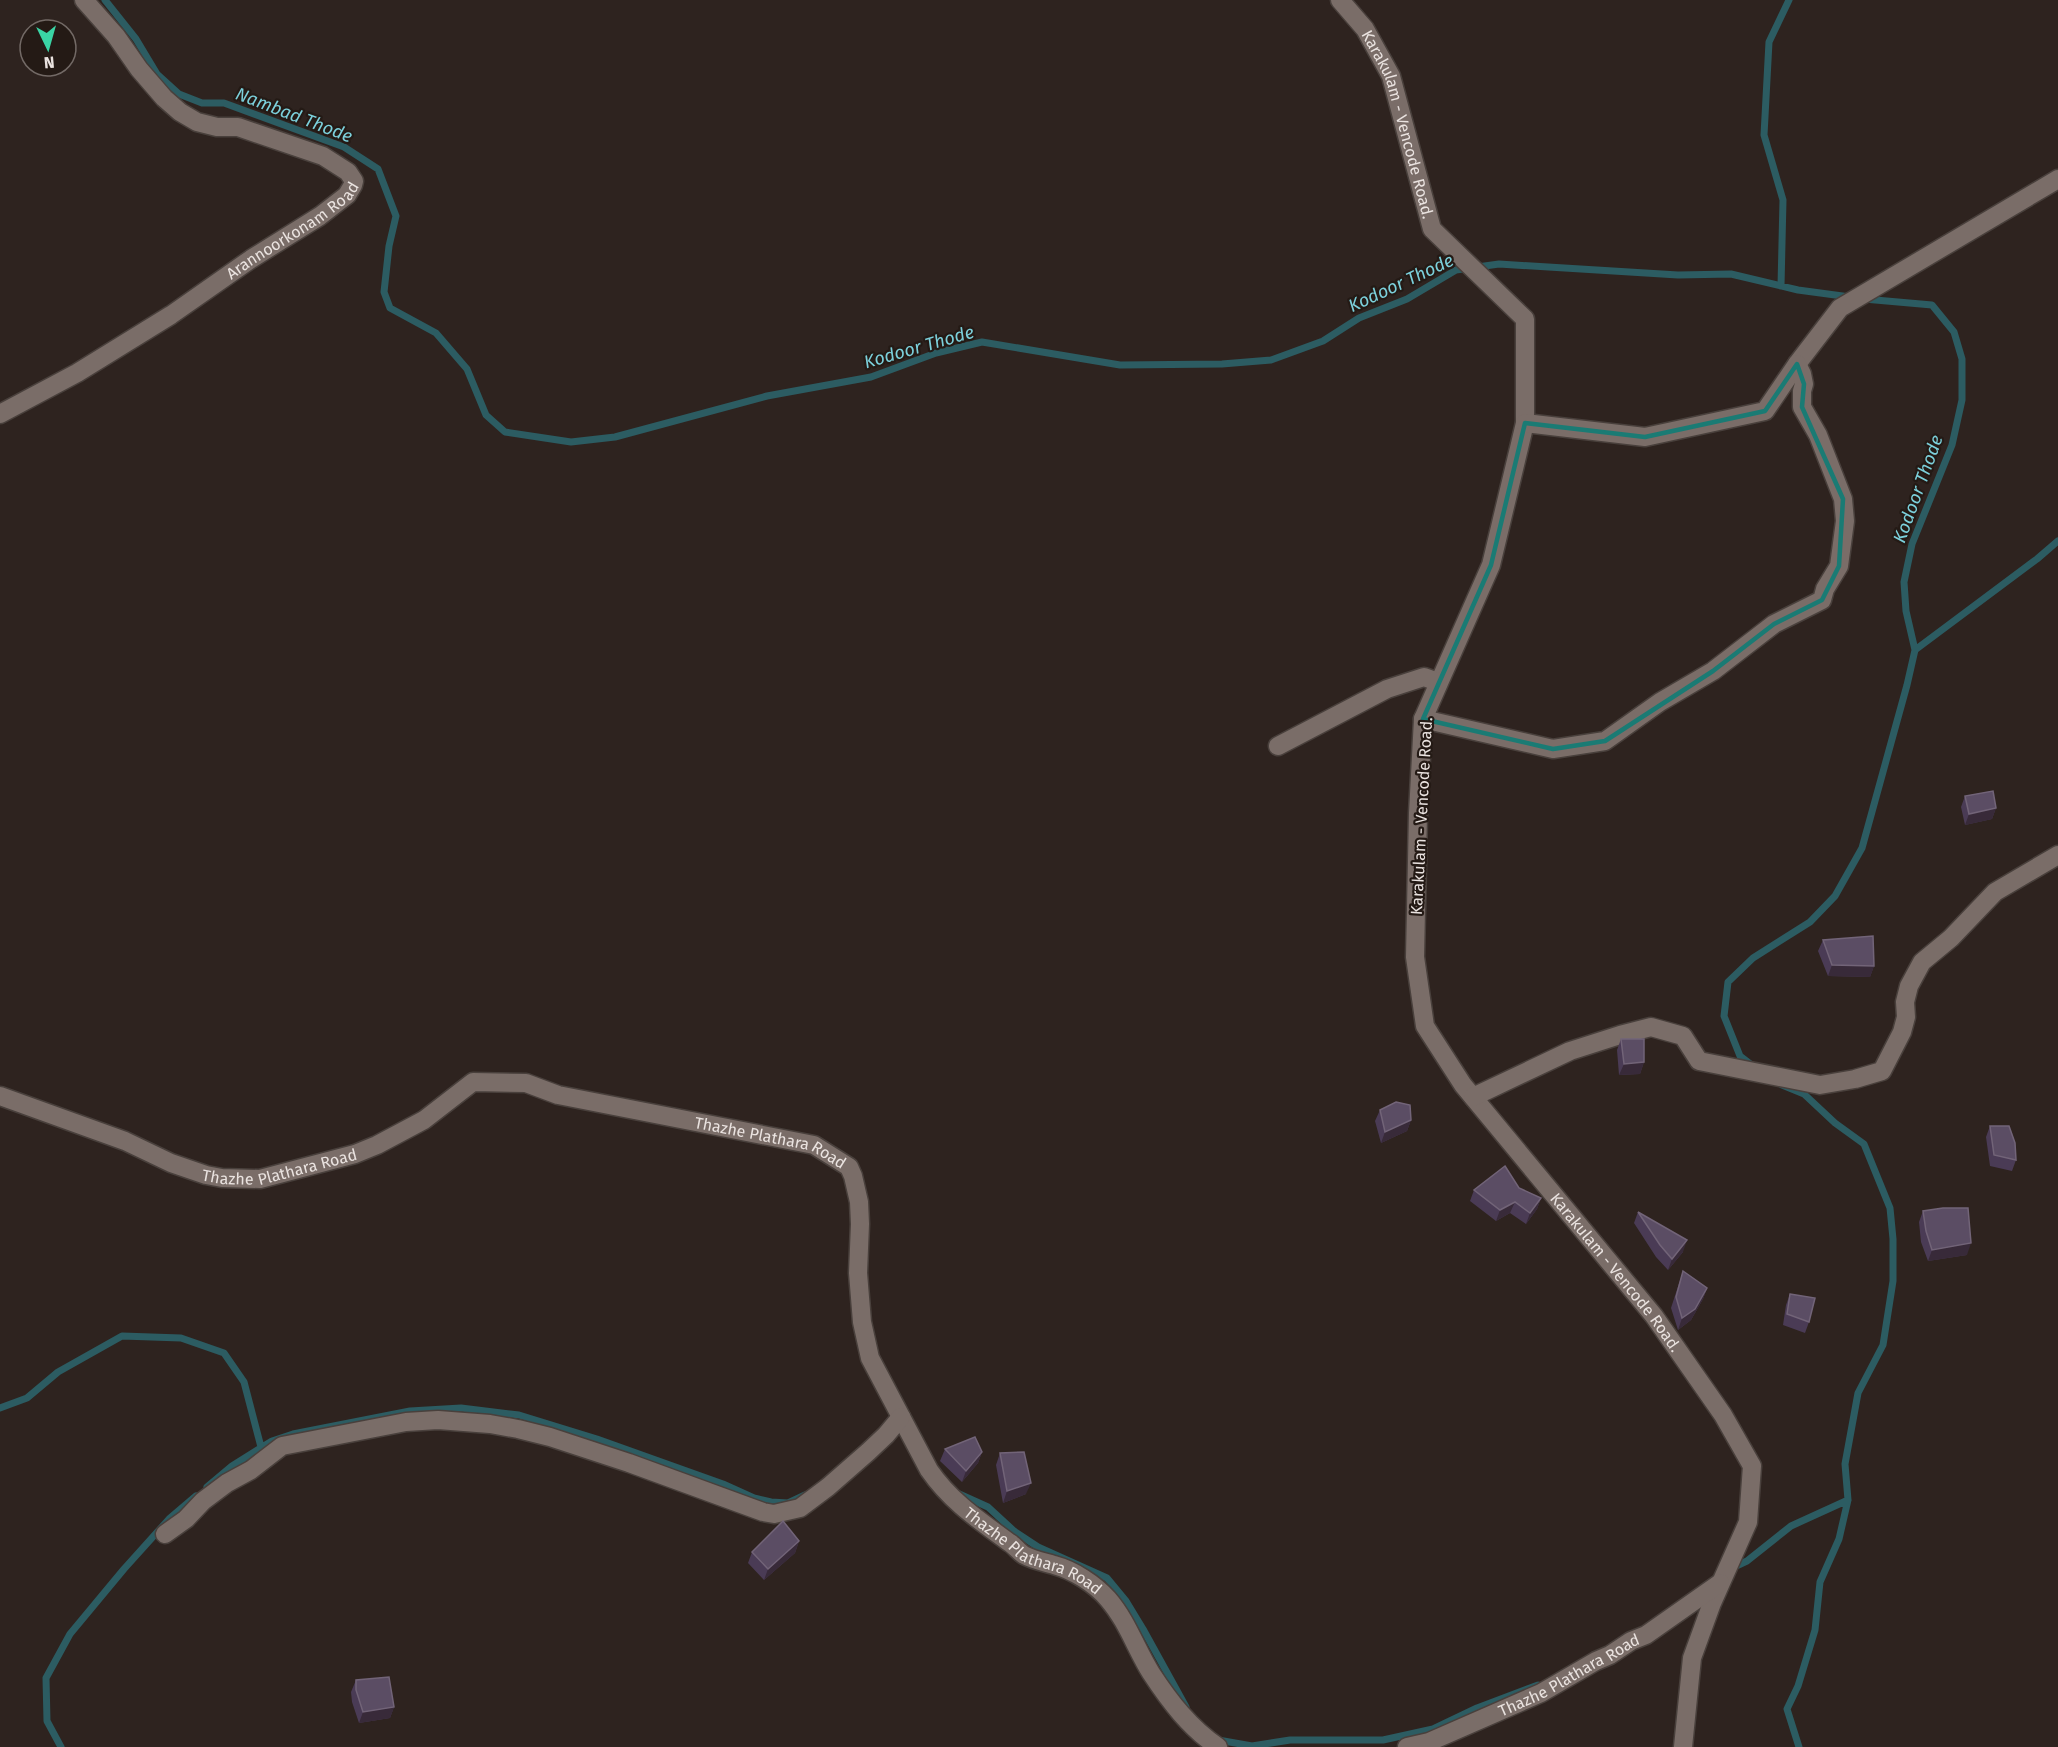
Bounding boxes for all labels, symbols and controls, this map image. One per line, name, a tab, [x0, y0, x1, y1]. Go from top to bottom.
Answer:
north arrow	[18, 18, 78, 78]
street label: Karakulam - Vencode Road.	[1357, 27, 1438, 221]
text: N	[43, 53, 55, 72]
water label: Nambad Thode	[232, 83, 356, 147]
street label: Arannoorkonam Road	[223, 178, 363, 283]
water label: Kodoor Thode	[1345, 249, 1457, 317]
water label: Kodoor Thode	[861, 321, 977, 373]
water label: Kodoor Thode	[1888, 432, 1948, 546]
street label: Karakulam - Vencode Road.	[1407, 716, 1436, 915]
street label: Thazhe Plathara Road	[693, 1113, 850, 1173]
street label: Thazhe Plathara Road	[201, 1145, 359, 1189]
street label: Karakulam - Vencode Road.	[1546, 1189, 1685, 1356]
street label: Thazhe Plathara Road	[960, 1503, 1106, 1598]
street label: Thazhe Plathara Road	[1496, 1630, 1642, 1720]

